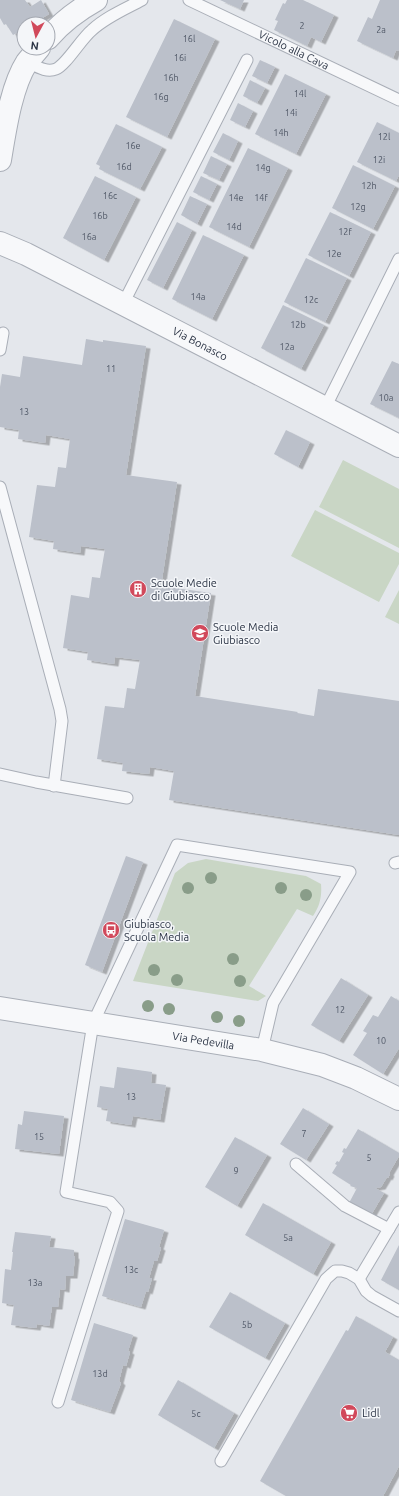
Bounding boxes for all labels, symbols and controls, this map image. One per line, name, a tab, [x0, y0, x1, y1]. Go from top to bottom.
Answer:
north arrow	[16, 16, 56, 56]
house number: 2	[299, 21, 305, 31]
house number: 2a	[376, 25, 386, 35]
street label: Vicolo alla Cava	[257, 28, 331, 72]
house number: 16l	[183, 34, 196, 44]
text: N	[30, 39, 40, 52]
house number: 16i	[174, 53, 186, 63]
house number: 16h	[163, 73, 179, 83]
house number: 14l	[294, 89, 307, 99]
house number: 16g	[153, 92, 169, 102]
house number: 14i	[285, 108, 297, 118]
house number: 14h	[273, 128, 289, 138]
house number: 12l	[378, 132, 391, 142]
house number: 16e	[125, 141, 141, 151]
house number: 12i	[373, 155, 385, 165]
house number: 16d	[116, 162, 132, 172]
house number: 14g	[255, 163, 271, 173]
house number: 12h	[361, 181, 377, 191]
house number: 16c	[103, 191, 117, 201]
house number: 14e	[228, 193, 244, 203]
house number: 14f	[254, 193, 268, 203]
house number: 12g	[350, 202, 366, 212]
house number: 16b	[92, 211, 108, 221]
house number: 14d	[226, 222, 242, 232]
house number: 12f	[338, 227, 352, 237]
house number: 16a	[82, 232, 96, 242]
house number: 12e	[326, 249, 342, 259]
house number: 14a	[191, 292, 205, 302]
house number: 12c	[304, 295, 318, 305]
house number: 12b	[290, 320, 306, 330]
street label: Via Bonasco	[171, 325, 229, 363]
house number: 12a	[280, 342, 294, 352]
house number: 11	[106, 364, 116, 374]
house number: 10a	[379, 393, 393, 403]
house number: 13	[19, 407, 29, 417]
place label: Scuole Medie di Giubiasco	[151, 577, 217, 602]
building icon: Scuole Medie di Giubiasco	[128, 579, 148, 599]
place label: Scuole Media Giubiasco	[213, 621, 278, 646]
school or university icon: Scuole Media Giubiasco	[190, 623, 210, 643]
place label: Giubiasco, Scuola Media	[124, 918, 189, 943]
bus stop icon: Giubiasco, Scuola Media	[101, 920, 121, 940]
house number: 12	[335, 1005, 345, 1015]
street label: Via Pedevilla	[172, 1030, 235, 1051]
house number: 10	[376, 1036, 386, 1046]
house number: 13	[126, 1092, 136, 1102]
house number: 7	[301, 1129, 307, 1139]
house number: 15	[34, 1132, 44, 1142]
house number: 5	[366, 1153, 372, 1163]
house number: 9	[233, 1166, 239, 1176]
house number: 5a	[283, 1233, 293, 1243]
house number: 13c	[124, 1265, 138, 1275]
house number: 13a	[28, 1278, 42, 1288]
house number: 5b	[242, 1320, 252, 1330]
house number: 13d	[92, 1369, 108, 1379]
supermarket icon: Lidl	[339, 1403, 359, 1423]
place label: Lidl	[362, 1407, 380, 1419]
house number: 5c	[191, 1409, 201, 1419]

